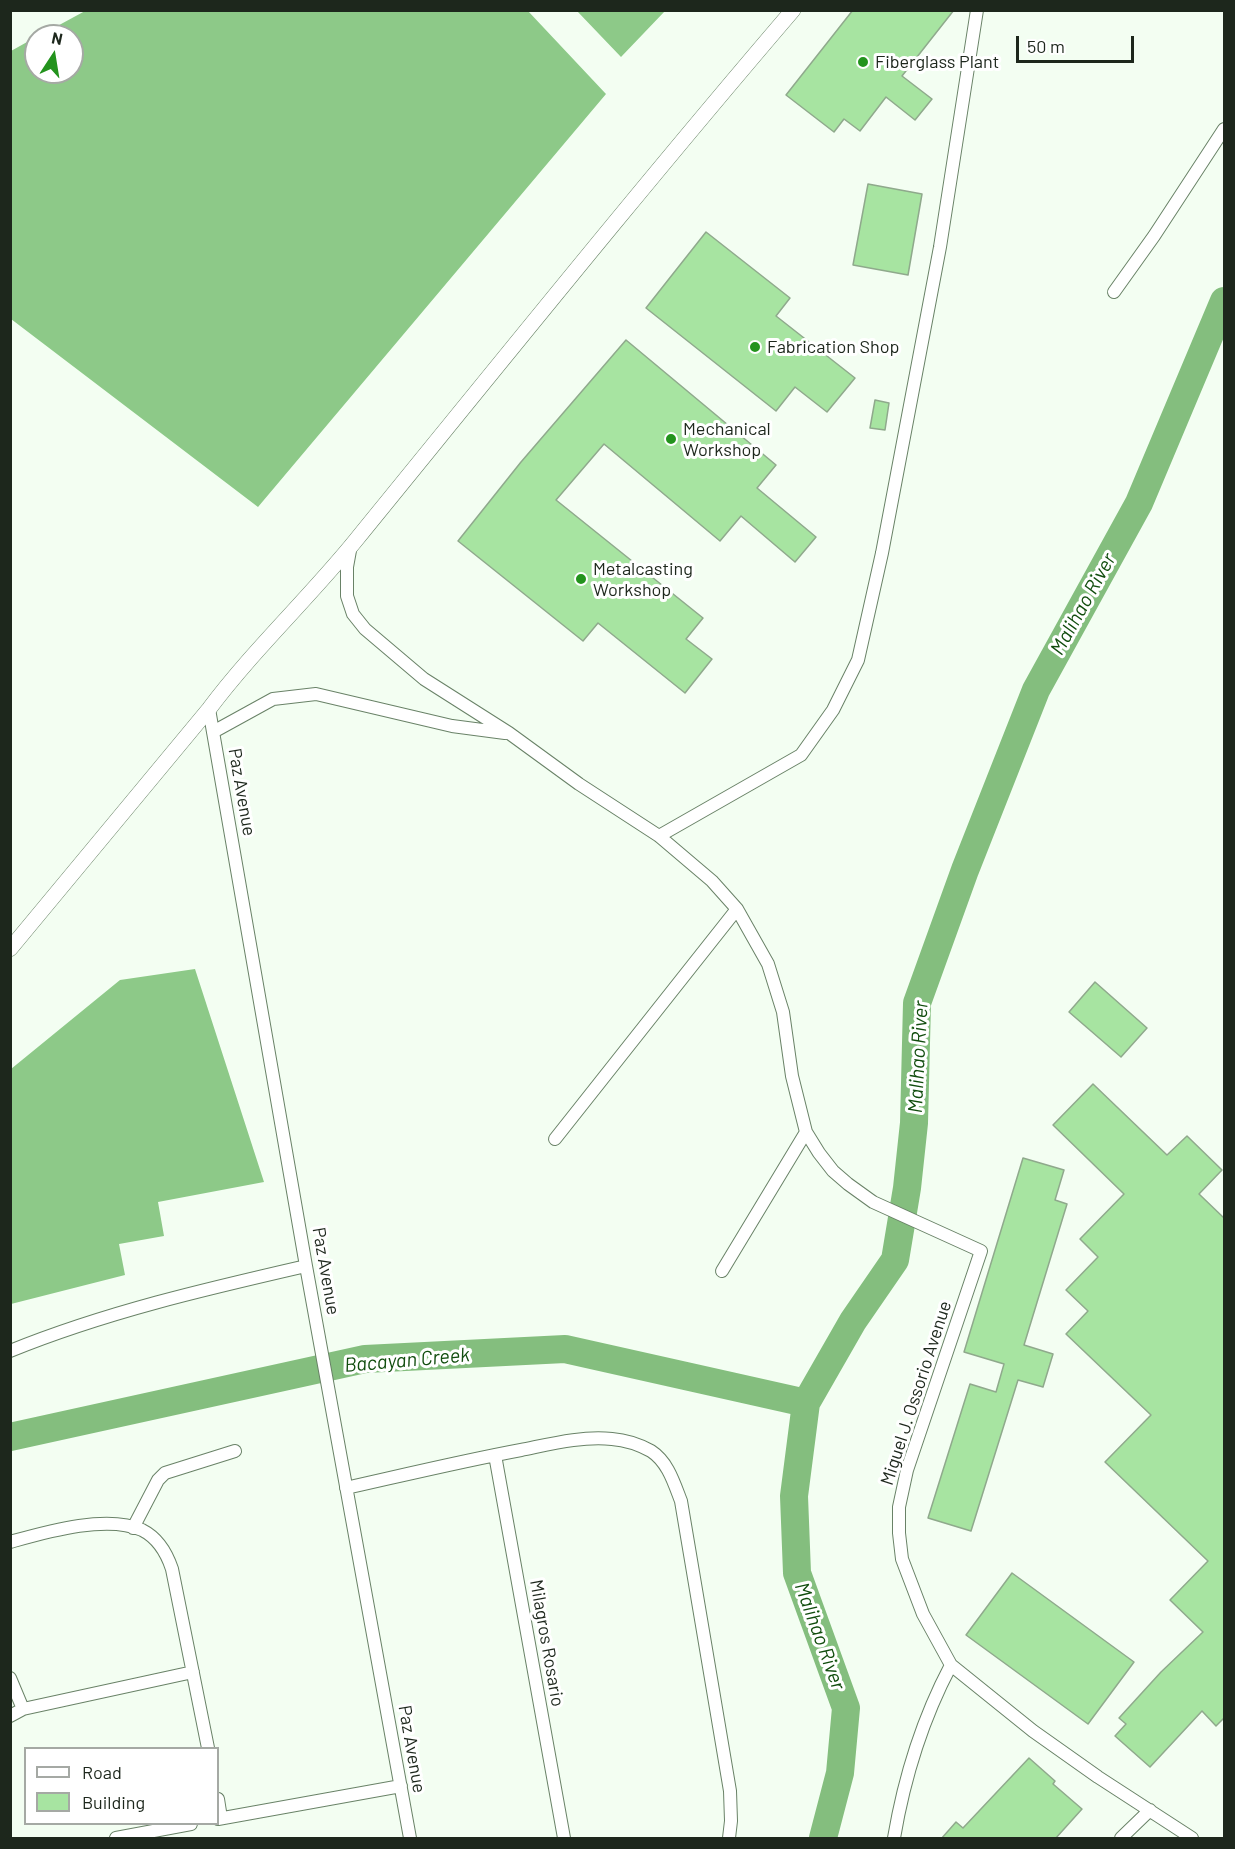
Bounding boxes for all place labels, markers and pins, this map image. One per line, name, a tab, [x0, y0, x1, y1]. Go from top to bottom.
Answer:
place label: Fiberglass Plant	[875, 51, 999, 73]
marker: Fiberglass Plant	[856, 55, 870, 69]
place label: Fabrication Shop	[767, 336, 899, 358]
marker: Fabrication Shop	[748, 340, 762, 354]
place label: Mechanical Workshop	[683, 418, 771, 460]
marker: Mechanical Workshop	[664, 432, 678, 446]
place label: Metalcasting Workshop	[593, 558, 693, 600]
marker: Metalcasting Workshop	[574, 572, 588, 586]

